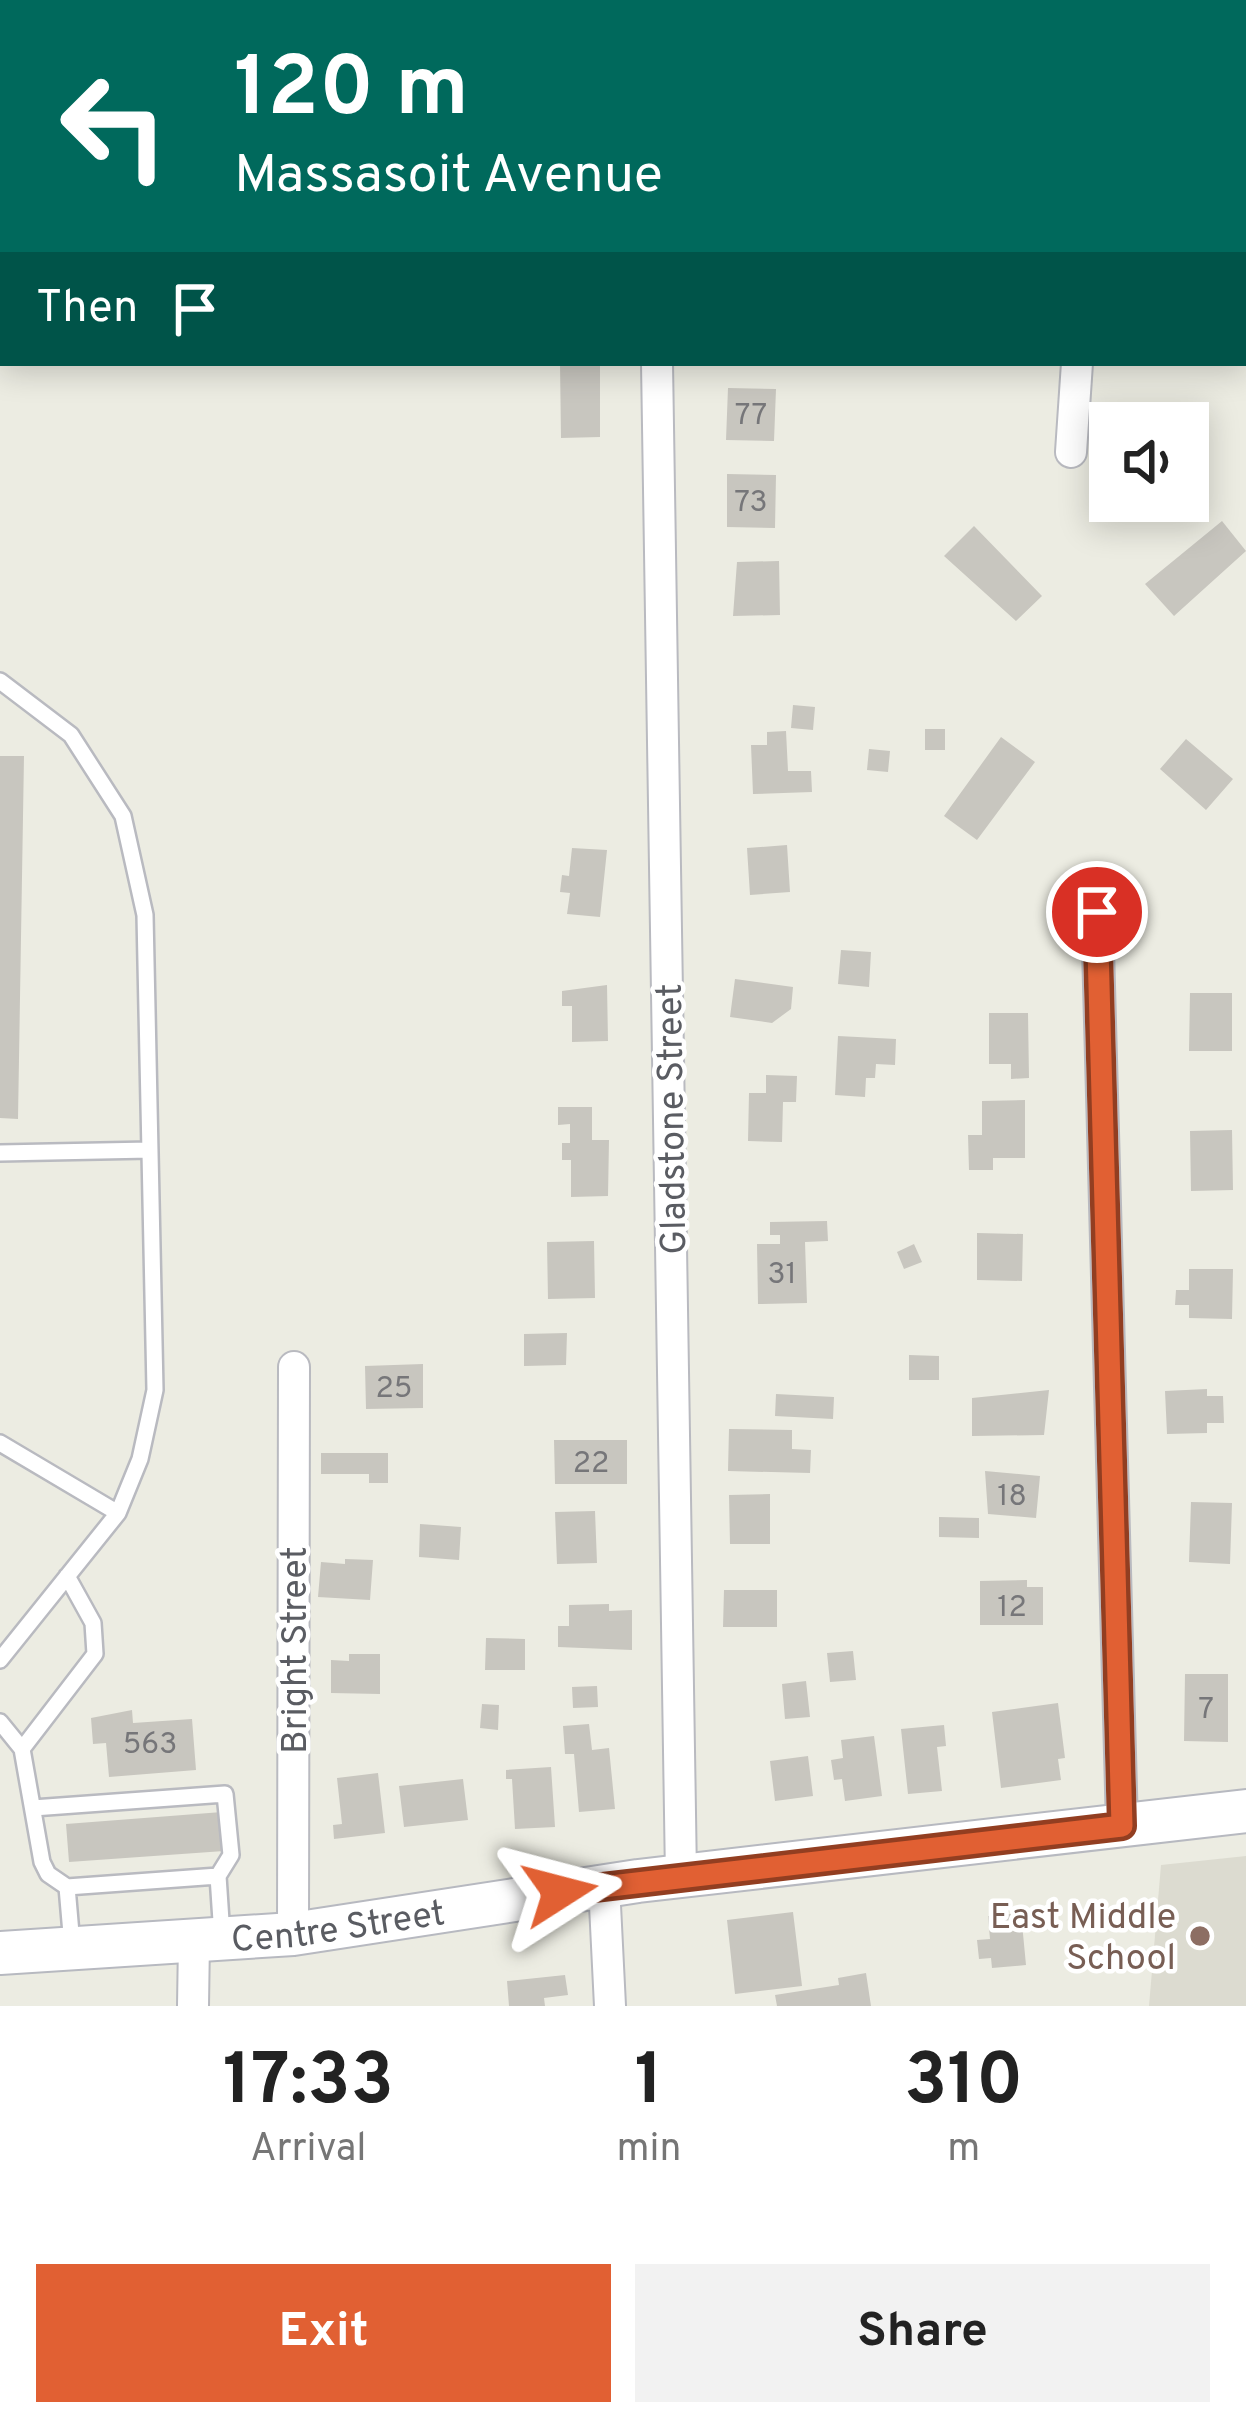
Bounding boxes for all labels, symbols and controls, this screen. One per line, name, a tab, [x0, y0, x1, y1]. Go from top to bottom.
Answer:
text: 120 m	[234, 39, 469, 145]
icon: left	[36, 48, 192, 204]
text: Massasoit Avenue	[234, 143, 663, 212]
icon: arrive	[162, 276, 228, 342]
text: Then	[36, 281, 138, 338]
house number: 77	[735, 398, 767, 435]
map controls	[1089, 402, 1209, 522]
button: sound	[1089, 402, 1209, 522]
house number: 73	[734, 485, 768, 522]
pin	[1046, 861, 1148, 963]
icon: arrive	[1064, 879, 1130, 945]
street label: Gladstone Street	[649, 983, 699, 1255]
house number: 31	[767, 1257, 797, 1294]
house number: 25	[376, 1371, 413, 1408]
house number: 22	[573, 1446, 609, 1483]
house number: 18	[997, 1479, 1027, 1516]
street label: Bright Street	[274, 1546, 320, 1754]
house number: 12	[997, 1590, 1027, 1627]
house number: 7	[1198, 1692, 1214, 1729]
house number: 563	[123, 1727, 177, 1764]
position arrow	[497, 1829, 623, 1955]
street label: Centre Street	[230, 1892, 448, 1965]
place label: East Middle School	[990, 1896, 1176, 1983]
marker: East Middle School	[1187, 1923, 1213, 1949]
text: 17:33	[223, 2038, 394, 2130]
text: 1	[635, 2038, 663, 2130]
text: 310	[904, 2038, 1023, 2130]
text: Arrival	[250, 2126, 366, 2175]
text: min	[617, 2126, 681, 2175]
text: m	[947, 2126, 980, 2175]
button: Exit	[36, 2264, 611, 2402]
button: Share	[635, 2264, 1210, 2402]

